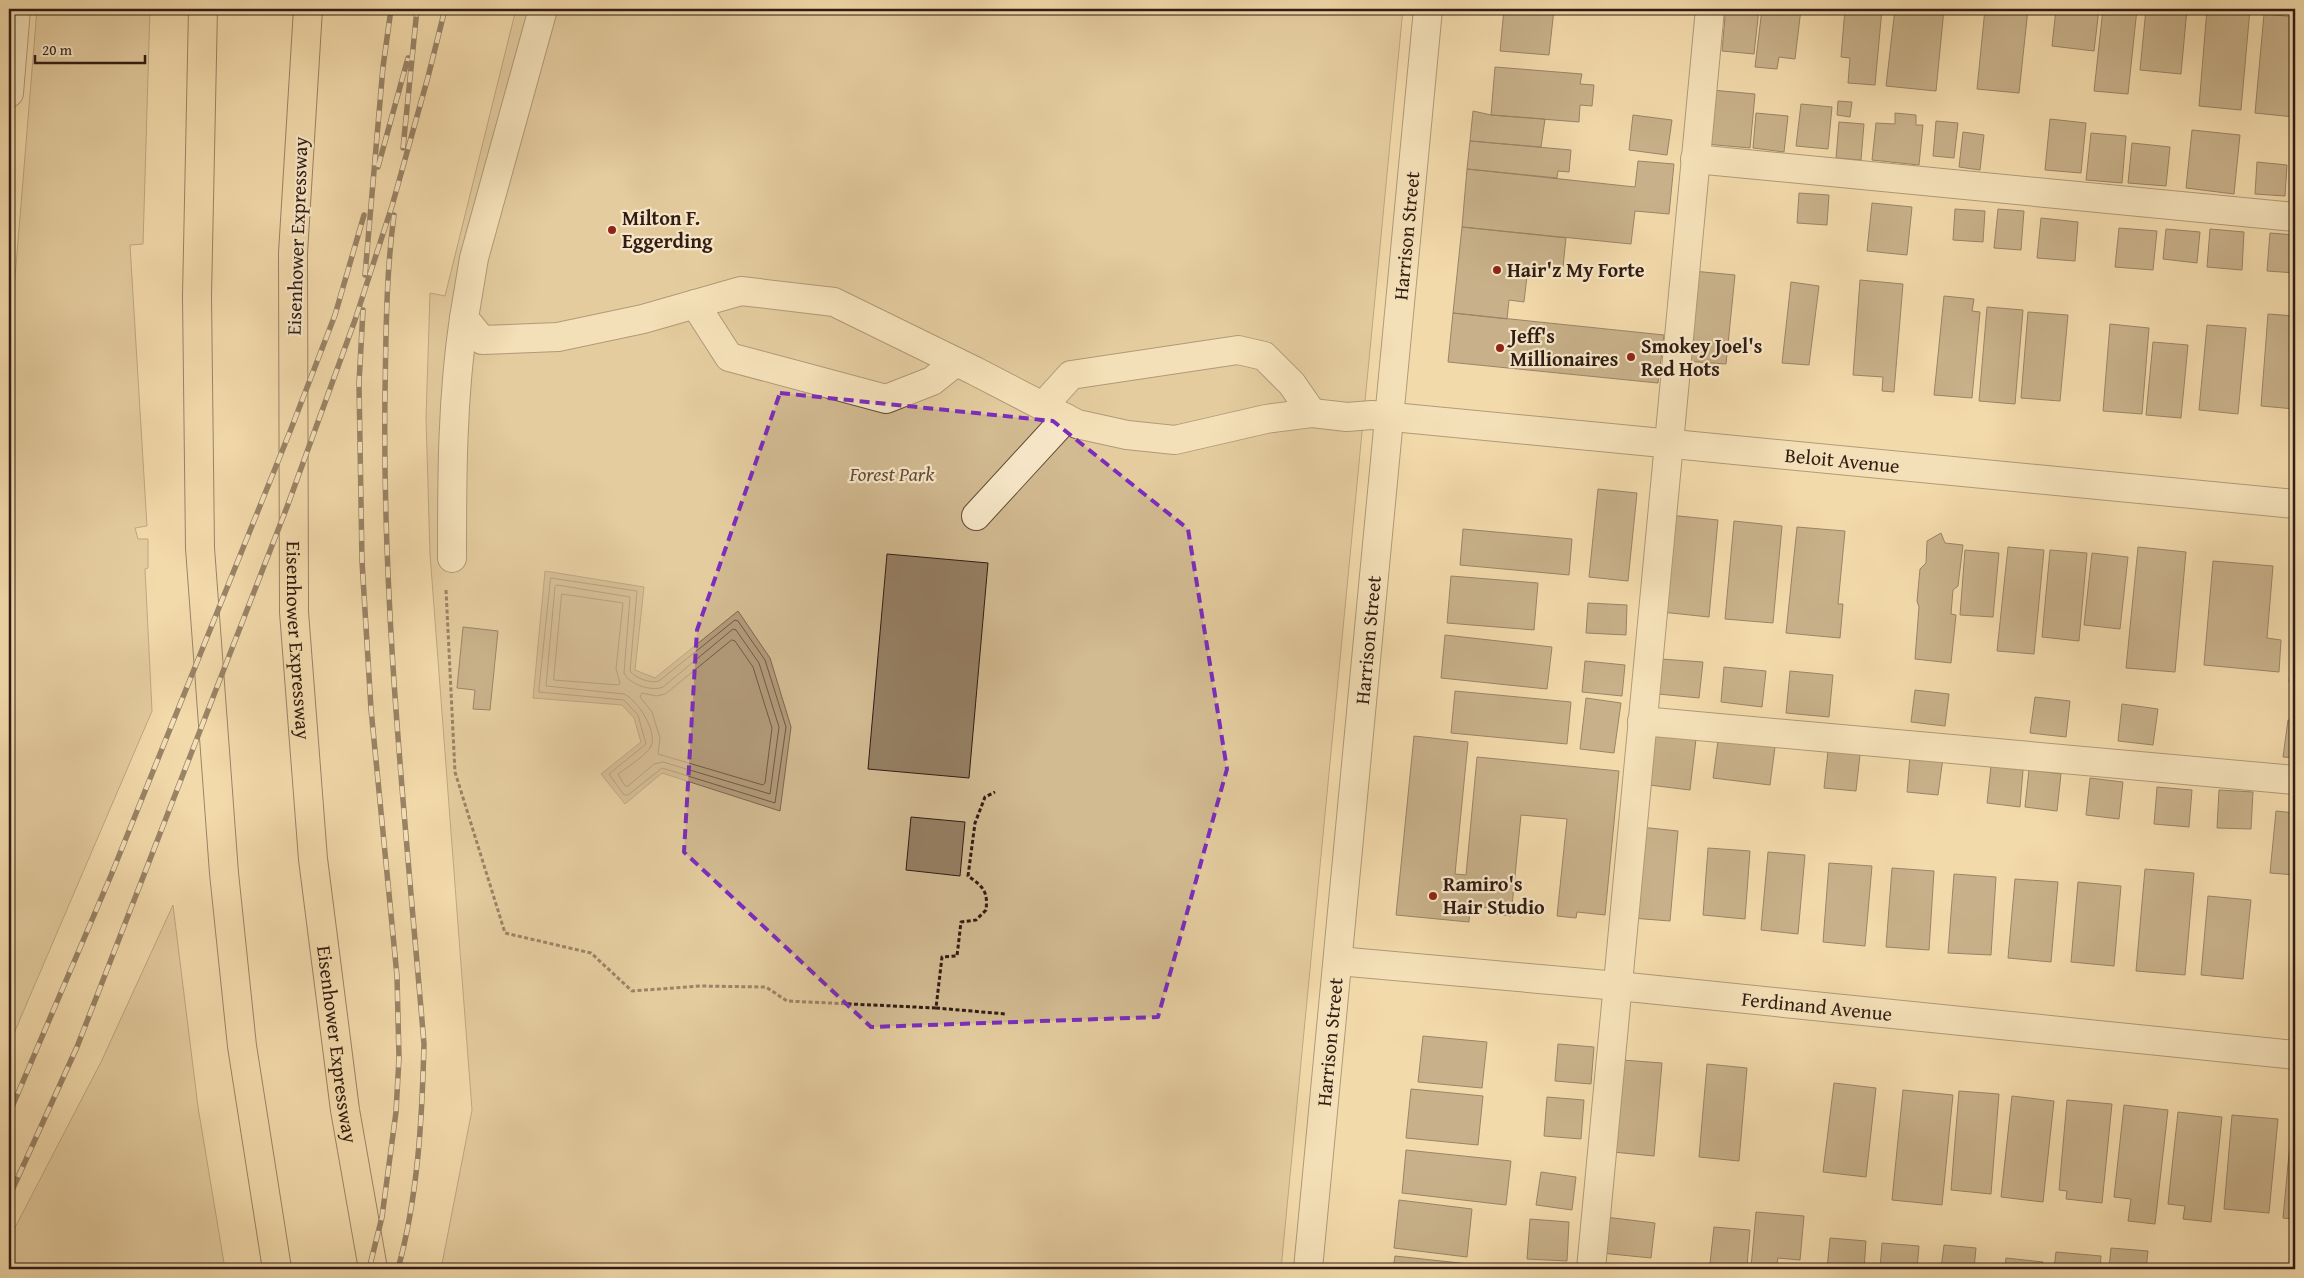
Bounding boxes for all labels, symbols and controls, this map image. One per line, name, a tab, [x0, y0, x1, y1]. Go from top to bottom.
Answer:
scale bar	[35, 32, 145, 64]
text: 20 m	[42, 39, 73, 60]
street label: Eisenhower Expressway	[279, 136, 314, 336]
street label: Harrison Street	[1385, 170, 1426, 301]
place label: Milton F. Eggerding	[622, 203, 713, 255]
marker: Milton F. Eggerding	[606, 224, 618, 236]
place label: Hair'z My Forte	[1507, 255, 1645, 284]
marker: Hair'z My Forte	[1491, 264, 1503, 276]
place label: Jeff's Millionaires	[1507, 321, 1618, 373]
place label: Smokey Joel's Red Hots	[1641, 331, 1762, 383]
marker: Jeff's Millionaires	[1494, 342, 1506, 354]
marker: Smokey Joel's Red Hots	[1625, 351, 1637, 363]
street label: Beloit Avenue	[1784, 440, 1901, 480]
park label: Forest Park	[849, 459, 935, 488]
street label: Eisenhower Expressway	[280, 541, 319, 741]
street label: Harrison Street	[1347, 574, 1388, 706]
place label: Ramiro's Hair Studio	[1443, 869, 1545, 921]
marker: Ramiro's Hair Studio	[1427, 890, 1439, 902]
street label: Eisenhower Expressway	[310, 944, 366, 1145]
street label: Harrison Street	[1309, 976, 1350, 1108]
street label: Ferdinand Avenue	[1740, 984, 1894, 1028]

